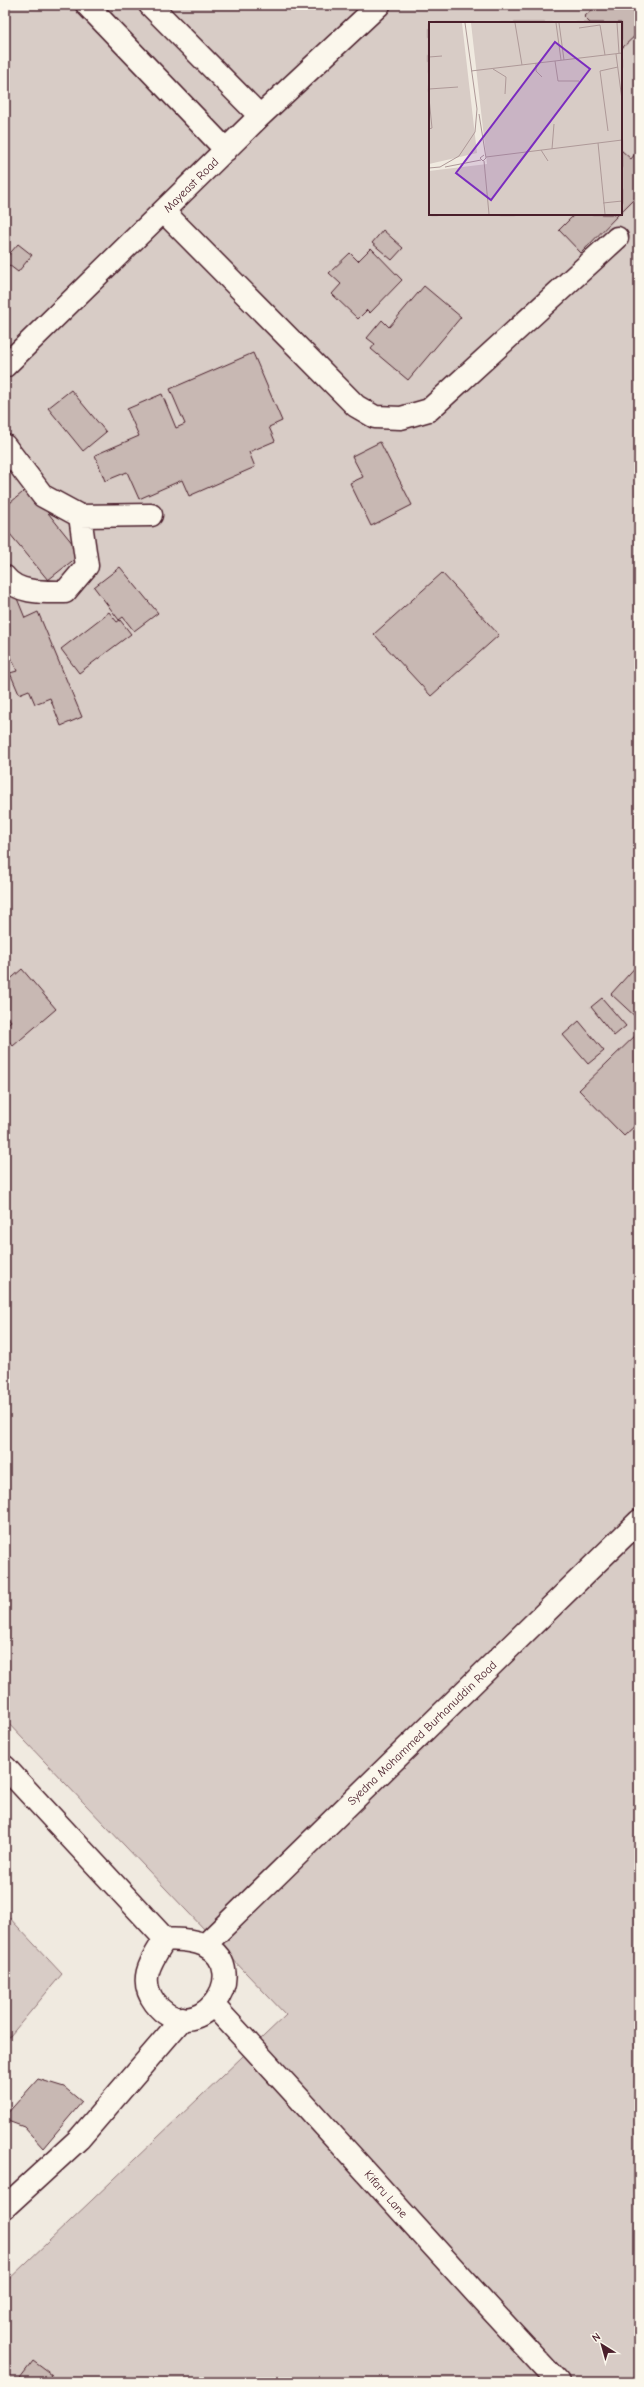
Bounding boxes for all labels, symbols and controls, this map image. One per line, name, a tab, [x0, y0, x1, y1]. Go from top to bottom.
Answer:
inset map	[429, 22, 622, 215]
street label: Mayeast Road	[161, 155, 221, 215]
street label: Syedna Mohammed Burhanuddin Road	[344, 1658, 500, 1808]
street label: Kifaru Lane	[362, 2167, 410, 2221]
north arrow	[582, 2325, 622, 2365]
text: N	[590, 2330, 603, 2345]

